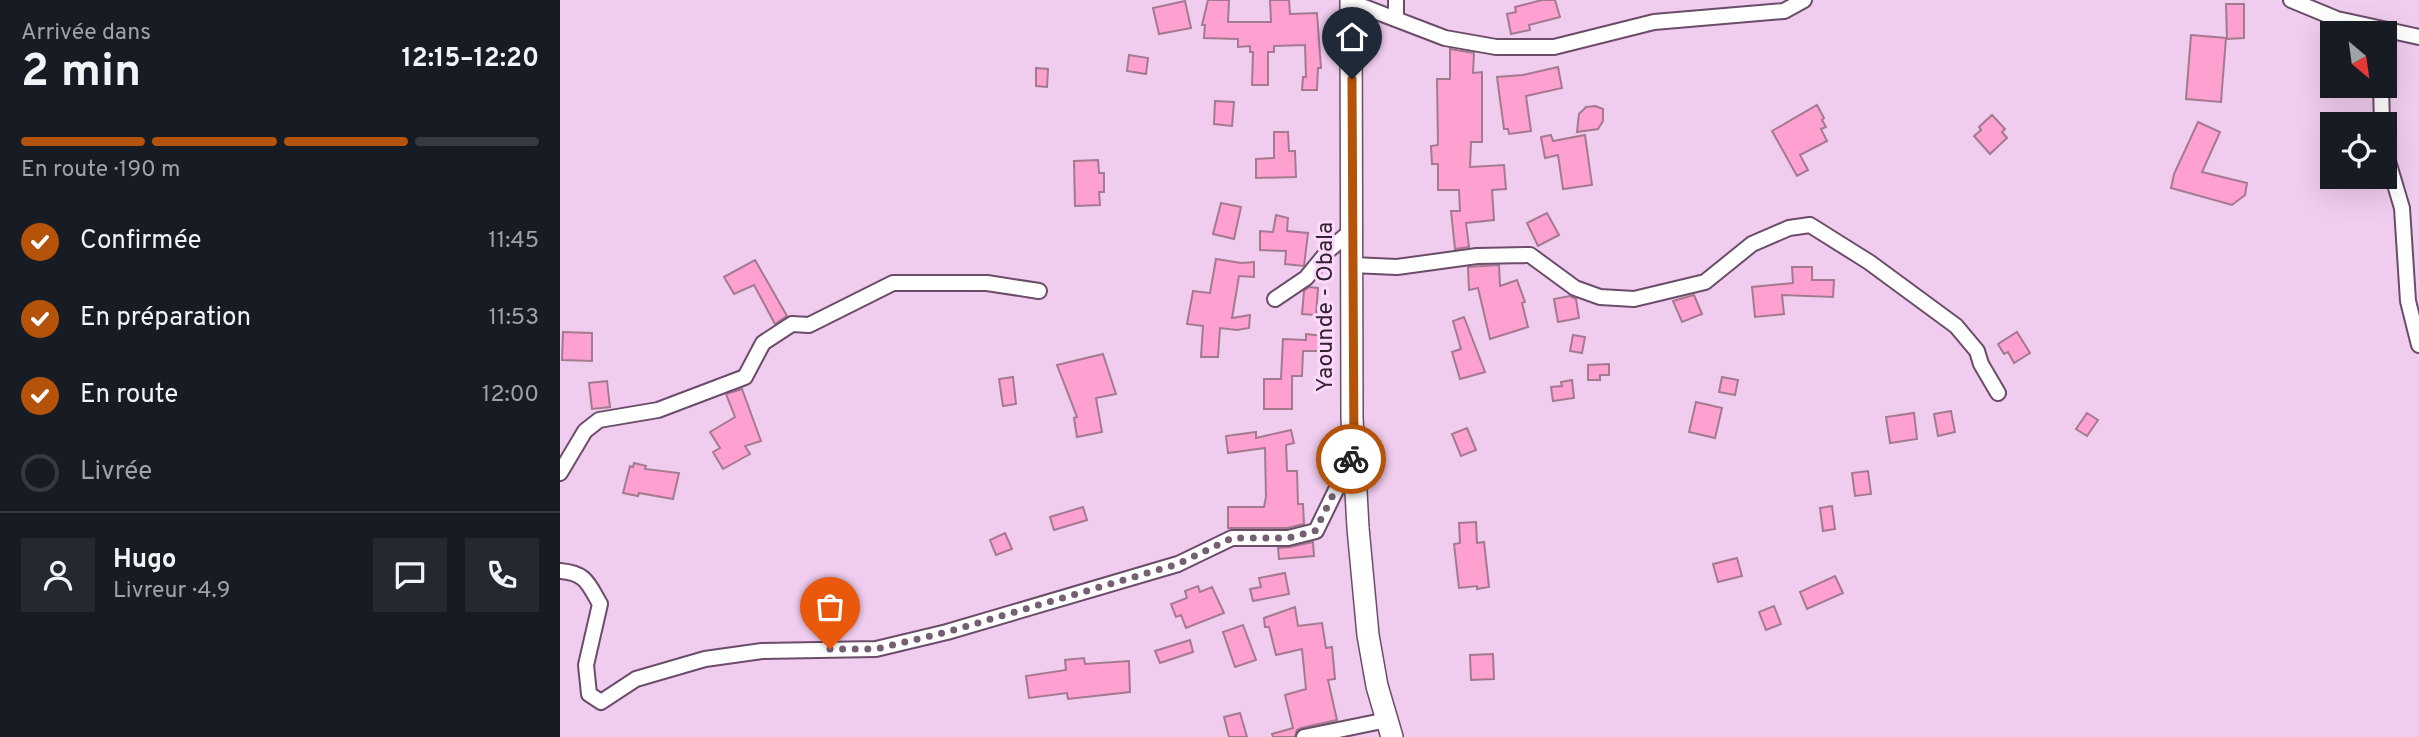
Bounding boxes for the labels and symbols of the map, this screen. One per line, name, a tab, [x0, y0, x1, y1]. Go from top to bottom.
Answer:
pin	[1322, 7, 1382, 79]
north arrow	[2320, 21, 2398, 98]
street label: Yaounde - Obala	[1312, 222, 1341, 392]
courier	[1316, 424, 1386, 494]
pin	[800, 577, 860, 649]

